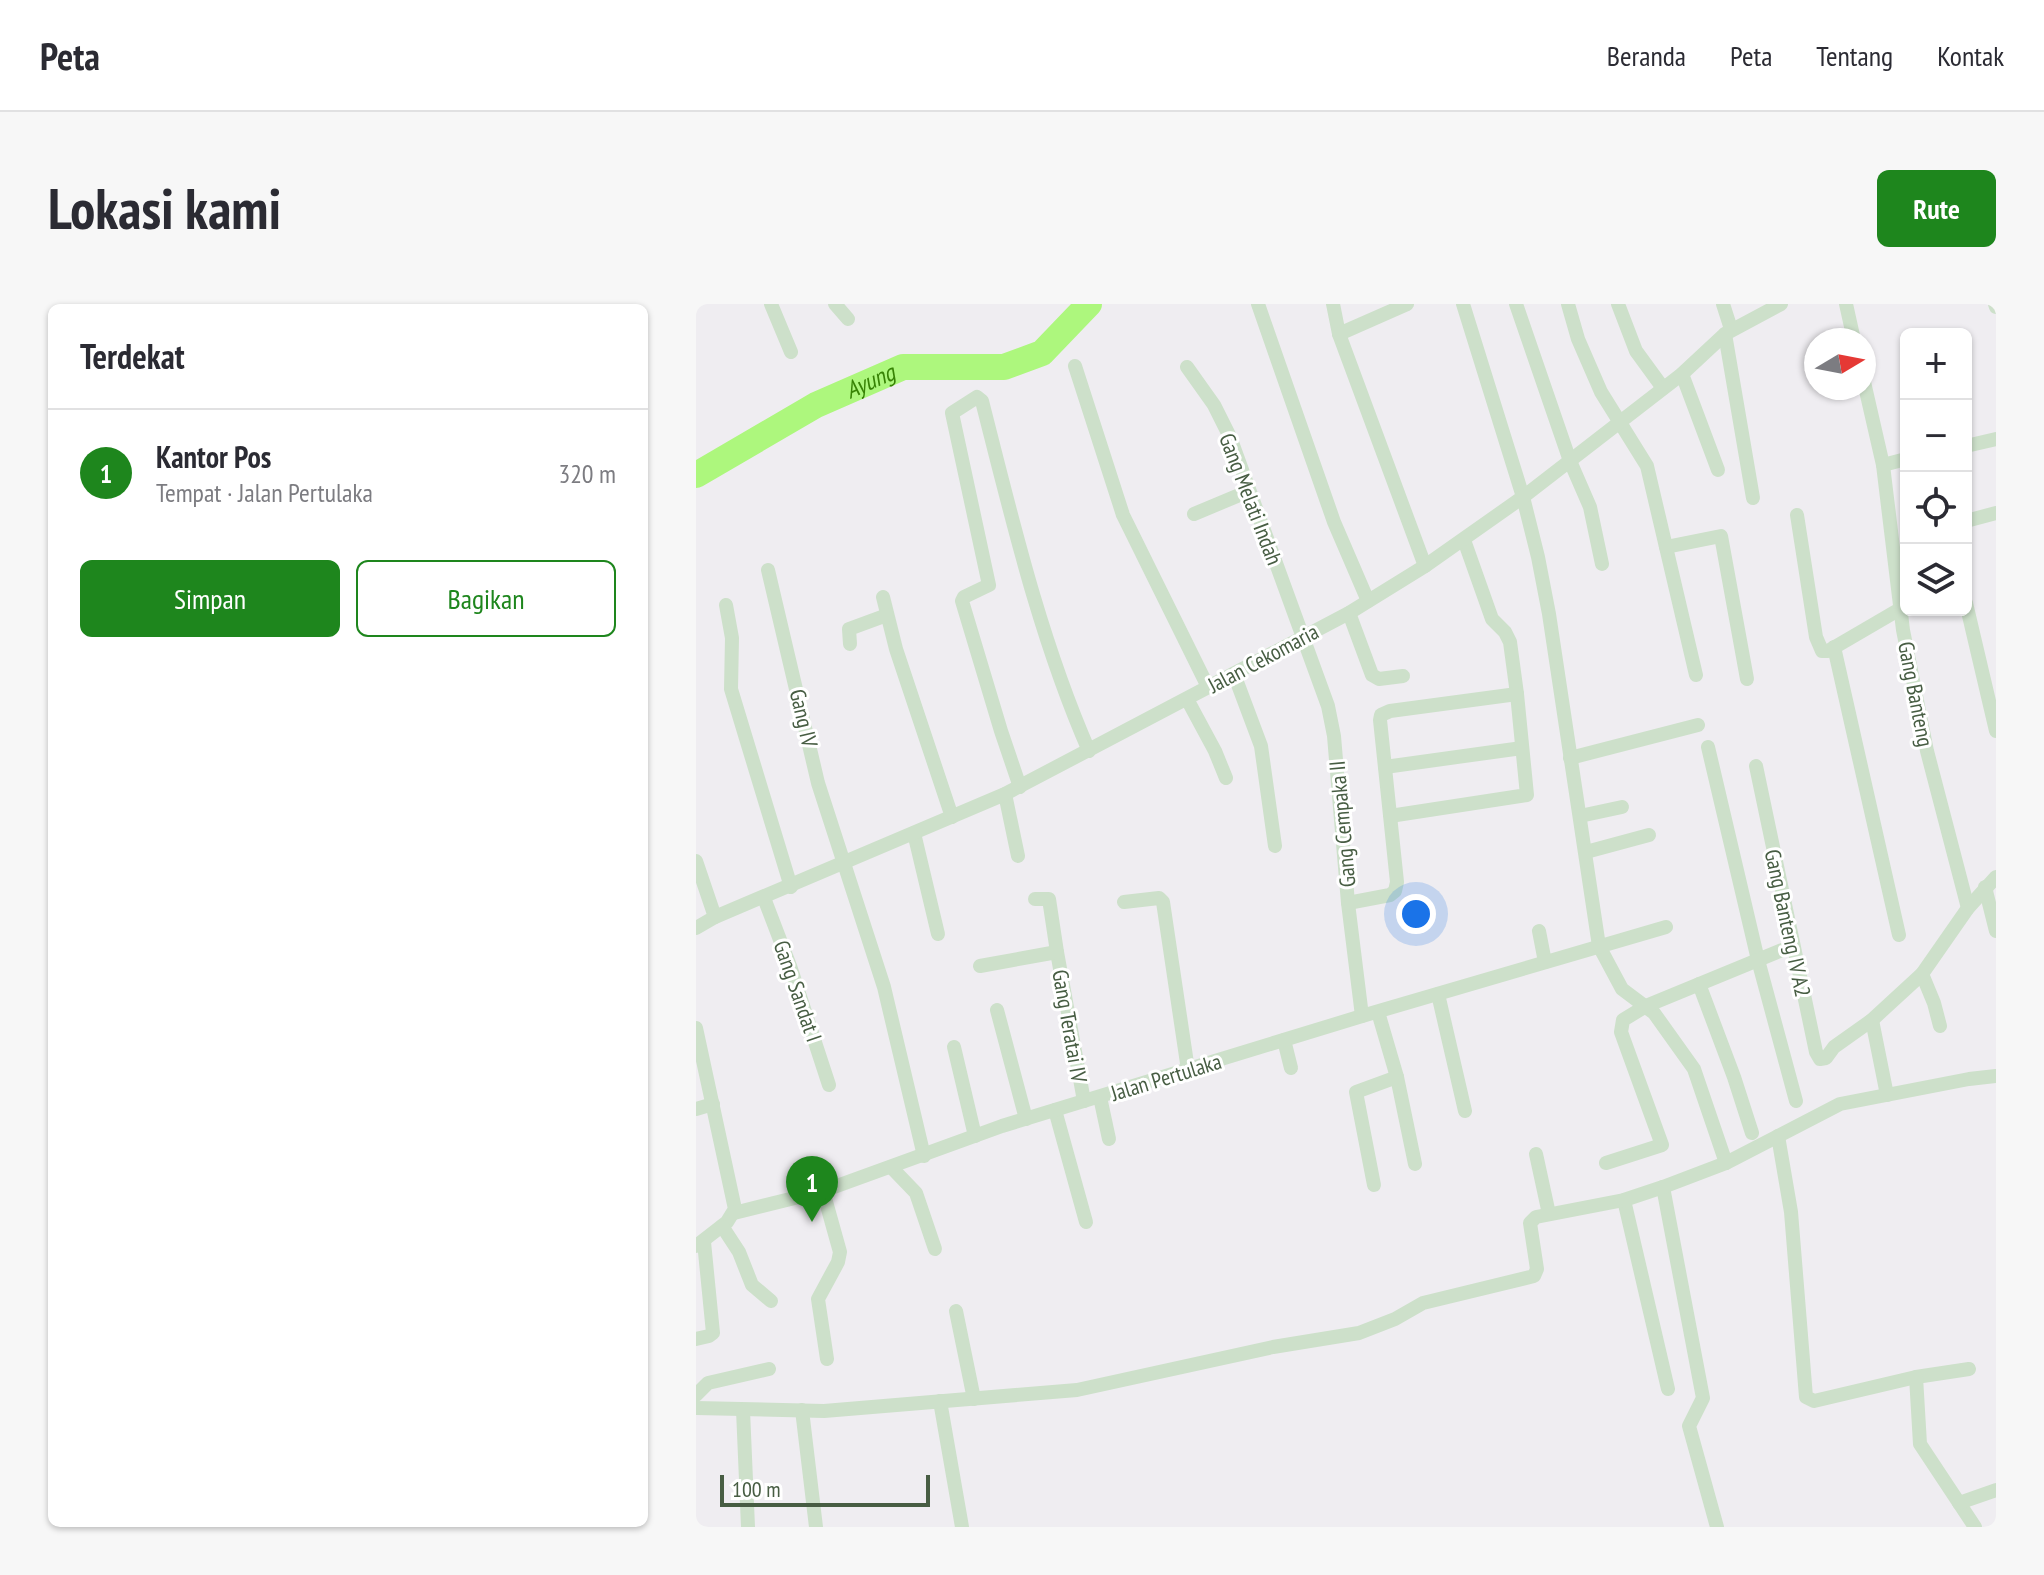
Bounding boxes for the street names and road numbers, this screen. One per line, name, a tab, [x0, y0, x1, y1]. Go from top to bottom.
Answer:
street label: Gang Melati Indah	[1213, 429, 1289, 569]
street label: Jalan Cekomaria	[1202, 617, 1323, 699]
street label: Gang Banteng	[1892, 639, 1940, 749]
street label: Gang IV	[784, 686, 824, 751]
street label: Gang Cempaka II	[1323, 760, 1361, 888]
street label: Gang Banteng IV A2	[1759, 847, 1817, 999]
street label: Gang Sandat I	[768, 937, 828, 1045]
street label: Gang Teratai IV	[1046, 967, 1094, 1085]
street label: Jalan Pertulaka	[1106, 1047, 1225, 1107]

